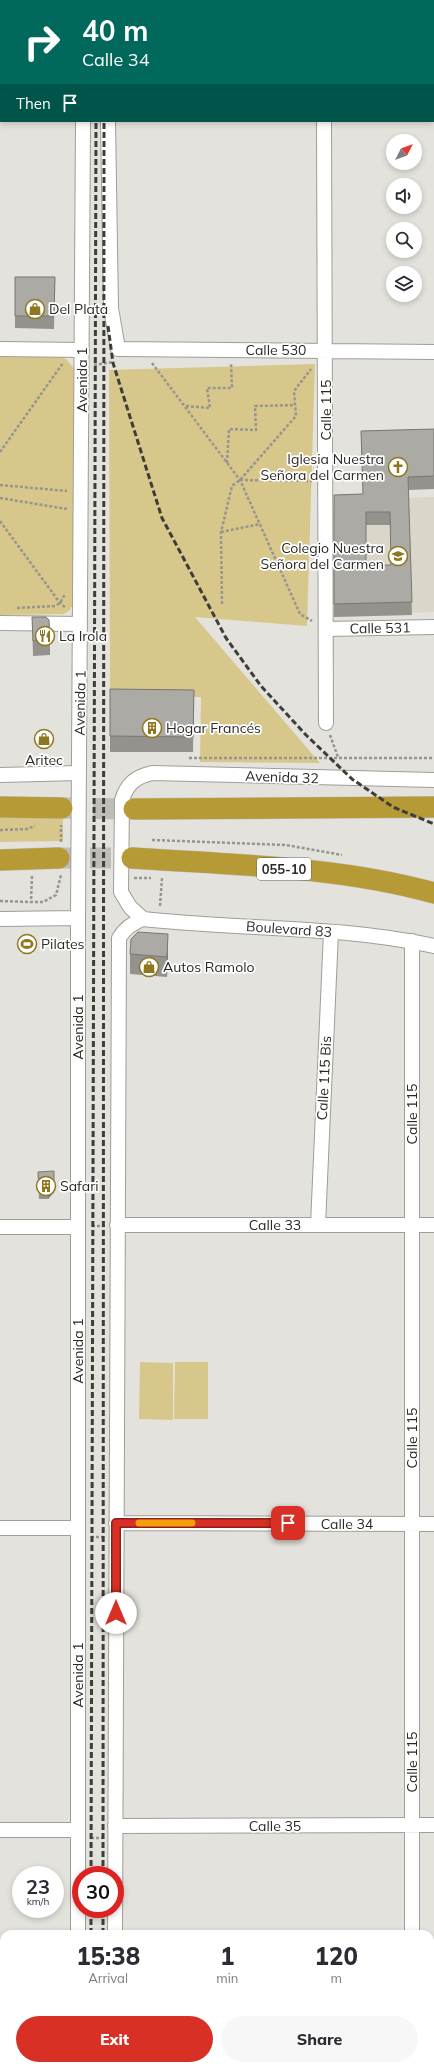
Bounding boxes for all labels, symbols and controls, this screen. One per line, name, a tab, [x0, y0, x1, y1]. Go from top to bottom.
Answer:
text: 40 m	[82, 13, 148, 48]
icon: right	[16, 16, 68, 68]
text: Calle 34	[82, 48, 149, 71]
icon: arrive	[59, 92, 81, 114]
text: Then	[16, 94, 51, 113]
north arrow	[386, 134, 422, 170]
map controls	[386, 134, 422, 302]
button: sound	[386, 178, 422, 214]
button: search	[386, 222, 422, 258]
button: layers	[386, 266, 422, 302]
shop icon: Del Plata	[24, 298, 46, 320]
place label: Del Plata	[49, 300, 108, 318]
street label: Calle 530	[246, 341, 306, 359]
street label: Avenida 1	[73, 347, 91, 413]
street label: Calle 115	[317, 380, 335, 440]
place label: Iglesia Nuestra Señora del Carmen	[260, 450, 384, 484]
church icon: Iglesia Nuestra Señora del Carmen	[387, 456, 409, 478]
place label: Colegio Nuestra Señora del Carmen	[260, 539, 384, 573]
school or university icon: Colegio Nuestra Señora del Carmen	[387, 545, 409, 567]
street label: Calle 531	[349, 618, 411, 638]
restaurant icon: La Irola	[34, 625, 56, 647]
place label: La Irola	[59, 627, 107, 645]
street label: Avenida 1	[70, 670, 90, 736]
building icon: Hogar Francés	[141, 717, 163, 739]
place label: Hogar Francés	[166, 719, 261, 737]
shop icon: Aritec	[33, 728, 55, 750]
place label: Aritec	[25, 751, 63, 769]
street label: Avenida 32	[245, 767, 319, 787]
road number: 055-10	[257, 858, 311, 880]
street label: Boulevard 83	[245, 917, 333, 941]
sports icon: Pilates	[16, 933, 38, 955]
place label: Pilates	[41, 935, 85, 953]
shop icon: Autos Ramolo	[138, 956, 160, 978]
place label: Autos Ramolo	[163, 958, 254, 976]
street label: Avenida 1	[69, 994, 87, 1060]
street label: Calle 115 Bis	[313, 1035, 335, 1121]
street label: Calle 115	[403, 1084, 421, 1144]
building icon: Safari	[35, 1175, 57, 1197]
place label: Safari	[60, 1177, 99, 1195]
street label: Calle 33	[249, 1216, 301, 1234]
street label: Avenida 1	[69, 1318, 87, 1384]
street label: Calle 115	[403, 1408, 421, 1468]
pin	[271, 1506, 305, 1540]
icon: arrive	[277, 1512, 299, 1534]
street label: Calle 34	[321, 1515, 374, 1533]
position arrow	[95, 1592, 137, 1634]
street label: Avenida 1	[69, 1642, 87, 1708]
street label: Calle 115	[403, 1732, 421, 1792]
street label: Calle 35	[249, 1817, 301, 1835]
speed limit sign: 30	[72, 1866, 124, 1918]
text: 23	[26, 1874, 50, 1899]
text: km/h	[27, 1895, 49, 1908]
text: 15:38	[76, 1941, 140, 1971]
text: 1	[220, 1941, 235, 1971]
text: 120	[315, 1941, 358, 1971]
text: Arrival	[88, 1970, 128, 1986]
text: min	[216, 1970, 238, 1986]
text: m	[330, 1970, 342, 1986]
button: Exit	[16, 2016, 213, 2062]
button: Share	[221, 2016, 418, 2062]

